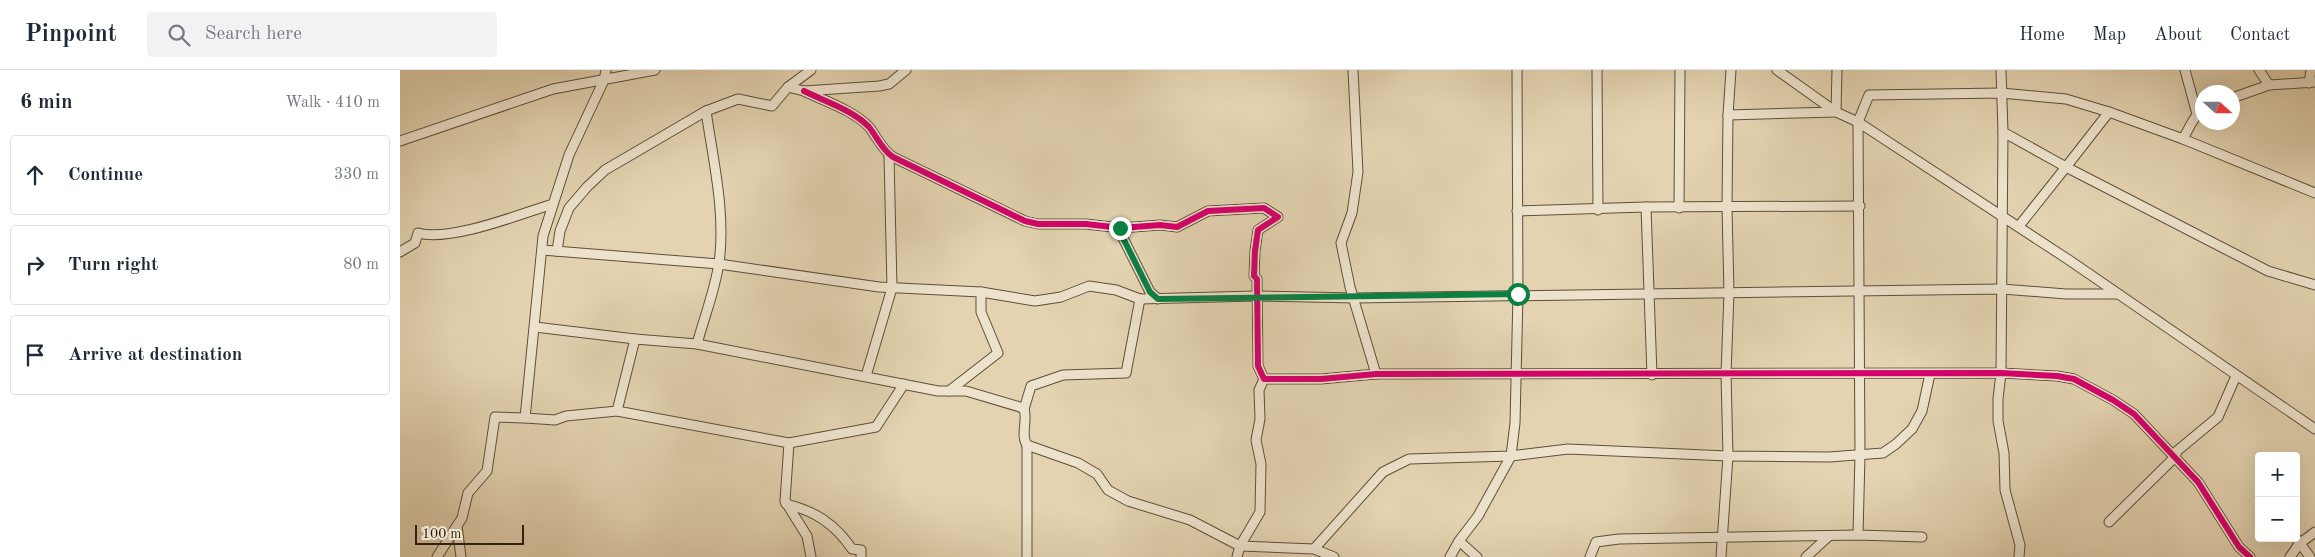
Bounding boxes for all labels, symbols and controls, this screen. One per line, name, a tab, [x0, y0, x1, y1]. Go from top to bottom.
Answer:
search box	[147, 12, 497, 57]
icon: search	[165, 21, 193, 49]
text: Pinpoint	[25, 23, 117, 47]
text: Search here	[205, 25, 302, 44]
text: Home	[2019, 26, 2065, 44]
text: Map	[2093, 26, 2126, 44]
text: About	[2154, 26, 2202, 44]
text: Contact	[2230, 26, 2290, 44]
north arrow	[2195, 85, 2240, 130]
text: 6 min	[20, 92, 73, 113]
text: Walk · 410 m	[285, 95, 380, 111]
icon: ahead	[21, 161, 49, 189]
text: Continue	[68, 166, 143, 185]
text: 330 m	[334, 167, 379, 183]
route end	[1109, 217, 1132, 240]
icon: right	[21, 251, 49, 279]
text: Turn right	[68, 256, 158, 275]
text: 80 m	[343, 257, 379, 273]
route start	[1507, 283, 1530, 306]
icon: arrive	[21, 341, 49, 369]
text: Arrive at destination	[68, 346, 242, 365]
map controls	[2255, 452, 2300, 542]
button: +	[2255, 452, 2300, 497]
button: −	[2255, 497, 2300, 542]
scale bar	[415, 522, 524, 545]
text: 100 m	[422, 527, 461, 541]

